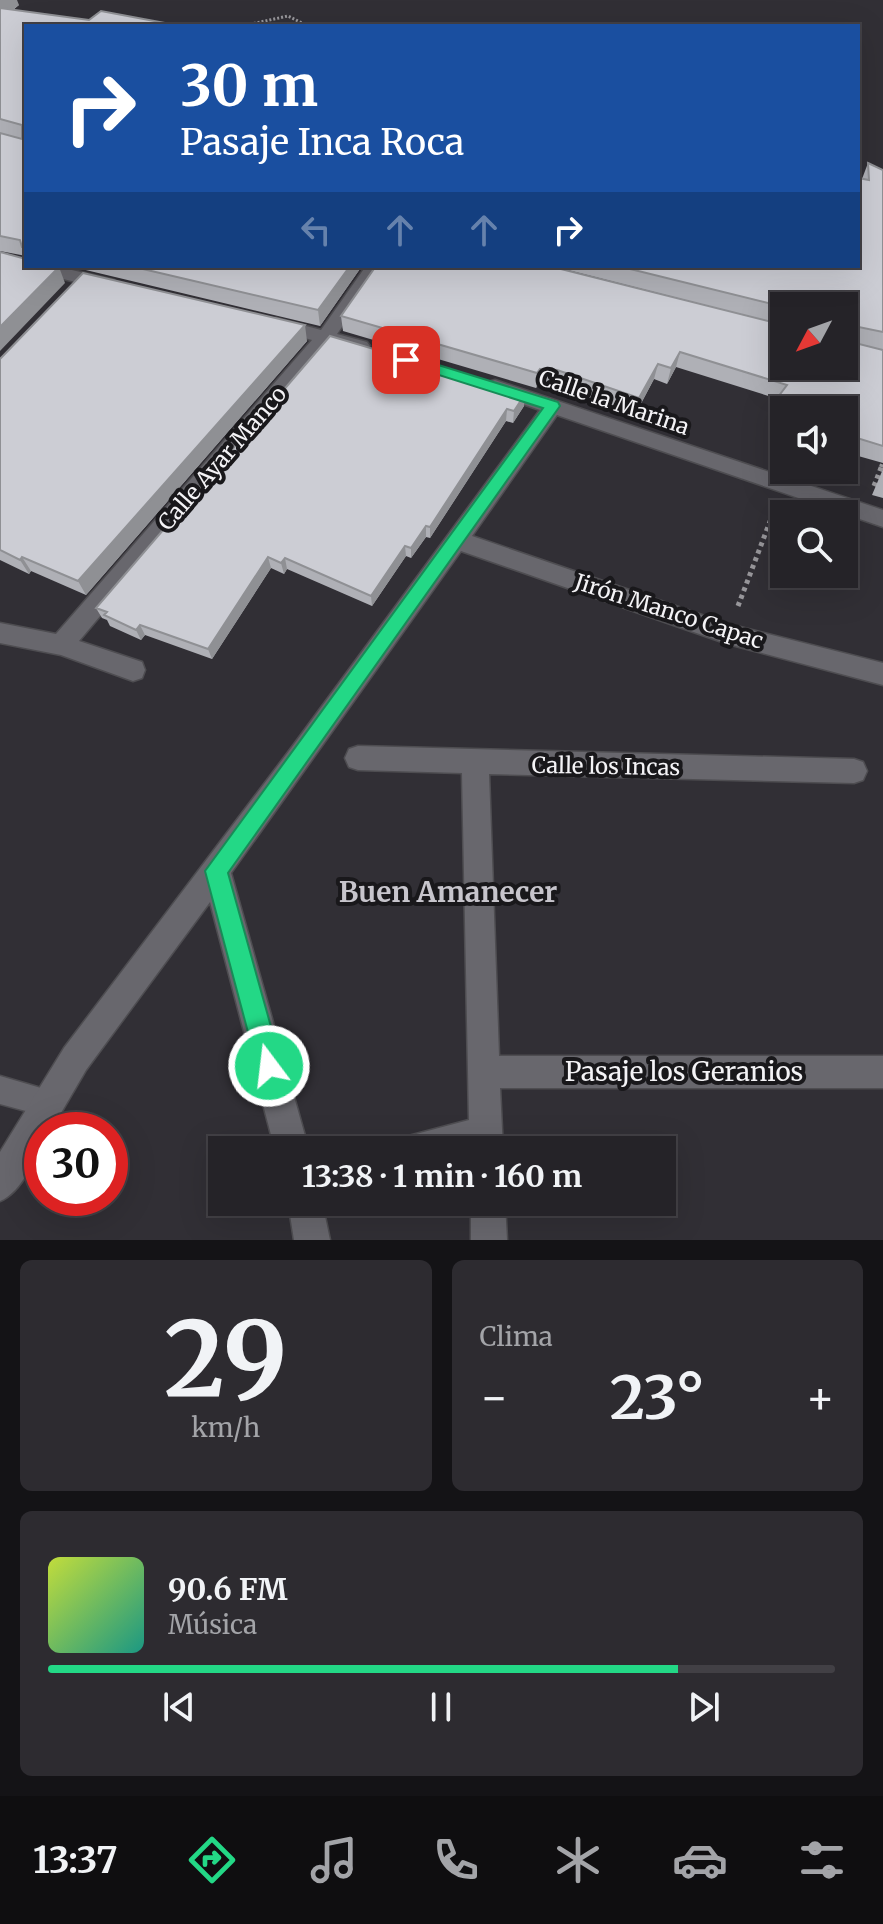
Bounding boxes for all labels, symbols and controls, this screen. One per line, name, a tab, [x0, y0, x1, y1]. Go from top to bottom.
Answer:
text: 30 m	[180, 51, 318, 121]
icon: right	[48, 56, 152, 160]
text: Pasaje Inca Roca	[180, 120, 464, 165]
icon: left	[294, 208, 338, 252]
icon: ahead	[378, 208, 422, 252]
icon: ahead	[462, 208, 506, 252]
icon: right	[546, 208, 590, 252]
north arrow	[770, 292, 858, 380]
map controls	[770, 292, 858, 588]
pin	[372, 326, 440, 394]
icon: arrive	[384, 338, 428, 382]
street label: Calle la Marina	[535, 363, 693, 441]
street label: Calle Ayar Manco	[152, 380, 292, 536]
button: sound	[770, 396, 858, 484]
button: search	[770, 500, 858, 588]
street label: Jirón Manco Capac	[570, 567, 767, 655]
street label: Calle los Incas	[532, 751, 680, 781]
district label: Buen Amanecer	[339, 874, 557, 910]
position arrow	[227, 1024, 311, 1108]
street label: Pasaje los Geranios	[565, 1055, 803, 1088]
speed limit sign: 30	[24, 1112, 128, 1216]
text: 13:38 · 1 min · 160 m	[302, 1157, 582, 1195]
text: 29	[164, 1294, 288, 1424]
text: Clima	[480, 1320, 553, 1353]
text: 23°	[610, 1360, 705, 1435]
text: −	[480, 1370, 509, 1425]
text: +	[806, 1370, 835, 1425]
text: km/h	[191, 1411, 260, 1444]
text: 90.6 FM	[168, 1570, 288, 1608]
text: Música	[168, 1608, 257, 1641]
icon: previous	[157, 1685, 201, 1729]
icon: pause	[419, 1685, 463, 1729]
icon: next	[682, 1685, 726, 1729]
icon: directions	[184, 1832, 240, 1888]
icon: music	[306, 1832, 362, 1888]
icon: phone	[428, 1832, 484, 1888]
icon: climate	[550, 1832, 606, 1888]
icon: car	[672, 1832, 728, 1888]
icon: filters	[794, 1832, 850, 1888]
text: 13:37	[33, 1838, 118, 1883]

